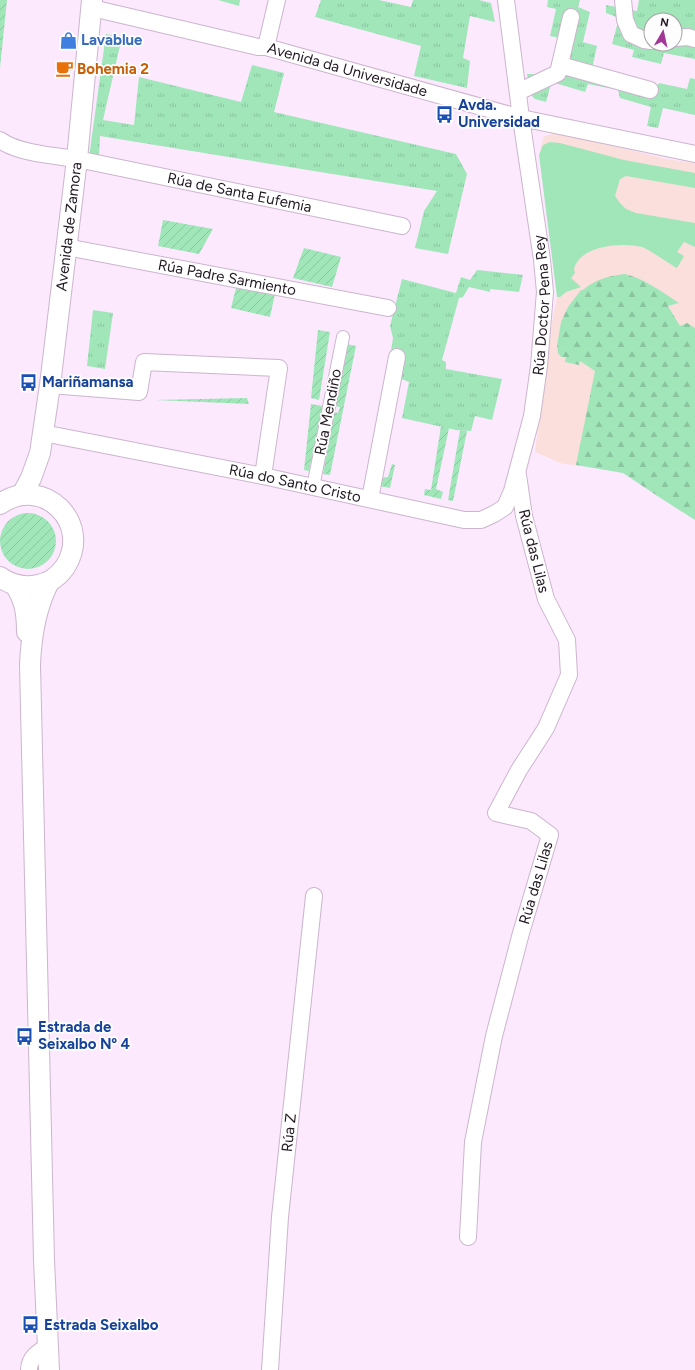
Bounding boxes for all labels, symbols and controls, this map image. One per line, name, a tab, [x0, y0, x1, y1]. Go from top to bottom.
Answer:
north arrow	[643, 12, 683, 52]
text: N	[659, 16, 670, 30]
shop icon: Lavablue	[58, 30, 78, 50]
place label: Lavablue	[81, 31, 143, 49]
street label: Avenida da Universidade	[265, 39, 429, 101]
cafe icon: Bohemia 2	[54, 59, 74, 79]
place label: Bohemia 2	[77, 60, 149, 78]
place label: Avda. Universidad	[458, 96, 540, 131]
bus stop icon: Avda. Universidad	[435, 104, 455, 124]
street label: Avenida de Zamora	[52, 161, 86, 292]
street label: Rúa de Santa Eufemia	[166, 169, 313, 216]
street label: Rúa Doctor Pena Rey	[529, 233, 554, 377]
street label: Rúa Padre Sarmiento	[157, 256, 298, 299]
street label: Rúa Mendiño	[311, 367, 345, 457]
bus stop icon: Mariñamansa	[19, 372, 39, 392]
place label: Mariñamansa	[42, 373, 134, 391]
street label: Rúa do Santo Cristo	[228, 461, 363, 506]
street label: Rúa das Lilas	[515, 507, 553, 595]
street label: Rúa das Lilas	[515, 839, 557, 926]
place label: Estrada de Seixalbo Nº 4	[38, 1018, 131, 1053]
bus stop icon: Estrada de Seixalbo Nº 4	[15, 1026, 35, 1046]
street label: Rúa Z	[278, 1113, 300, 1153]
bus stop icon: Estrada Seixalbo	[21, 1315, 41, 1335]
place label: Estrada Seixalbo	[44, 1316, 159, 1334]

